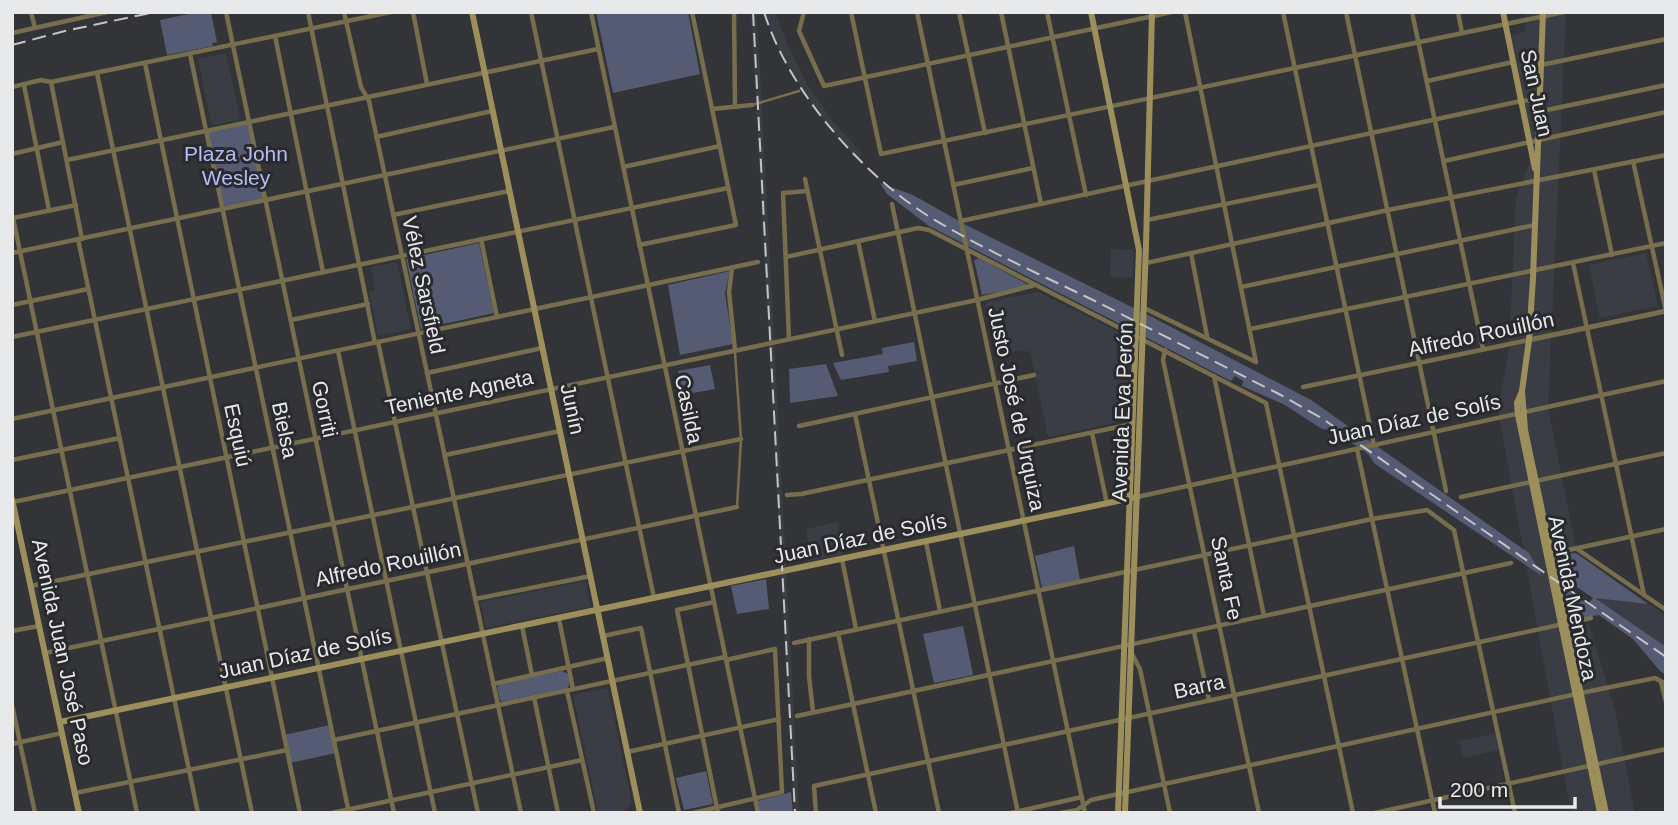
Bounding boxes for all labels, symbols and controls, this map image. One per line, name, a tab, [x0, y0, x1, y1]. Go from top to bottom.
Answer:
street label: San Juan	[1517, 47, 1557, 139]
park label: Plaza John Wesley	[184, 142, 288, 189]
street label: Vélez Sarsfield	[398, 214, 450, 356]
street label: Justo José de Urquiza	[984, 305, 1050, 513]
street label: Alfredo Rouillón	[1406, 307, 1556, 361]
street label: Avenida Eva Perón	[1107, 322, 1137, 502]
street label: Teniente Agneta	[383, 365, 535, 419]
street label: Casilda	[670, 372, 708, 446]
street label: Gorriti	[308, 379, 342, 439]
street label: Junín	[556, 381, 590, 437]
street label: Juan Díaz de Solís	[1325, 389, 1503, 449]
street label: Bielsa	[268, 400, 302, 461]
street label: Esquiú	[220, 401, 256, 469]
street label: Juan Díaz de Solís	[771, 508, 949, 568]
street label: Avenida Mendoza	[1544, 514, 1602, 683]
street label: Santa Fe	[1207, 534, 1247, 622]
street label: Avenida Juan José Paso	[28, 537, 98, 767]
street label: Alfredo Rouillón	[313, 537, 463, 591]
street label: Juan Díaz de Solís	[216, 623, 394, 683]
street label: Barra	[1171, 669, 1227, 703]
scale bar	[1440, 766, 1575, 810]
text: 200 m	[1450, 778, 1508, 801]

